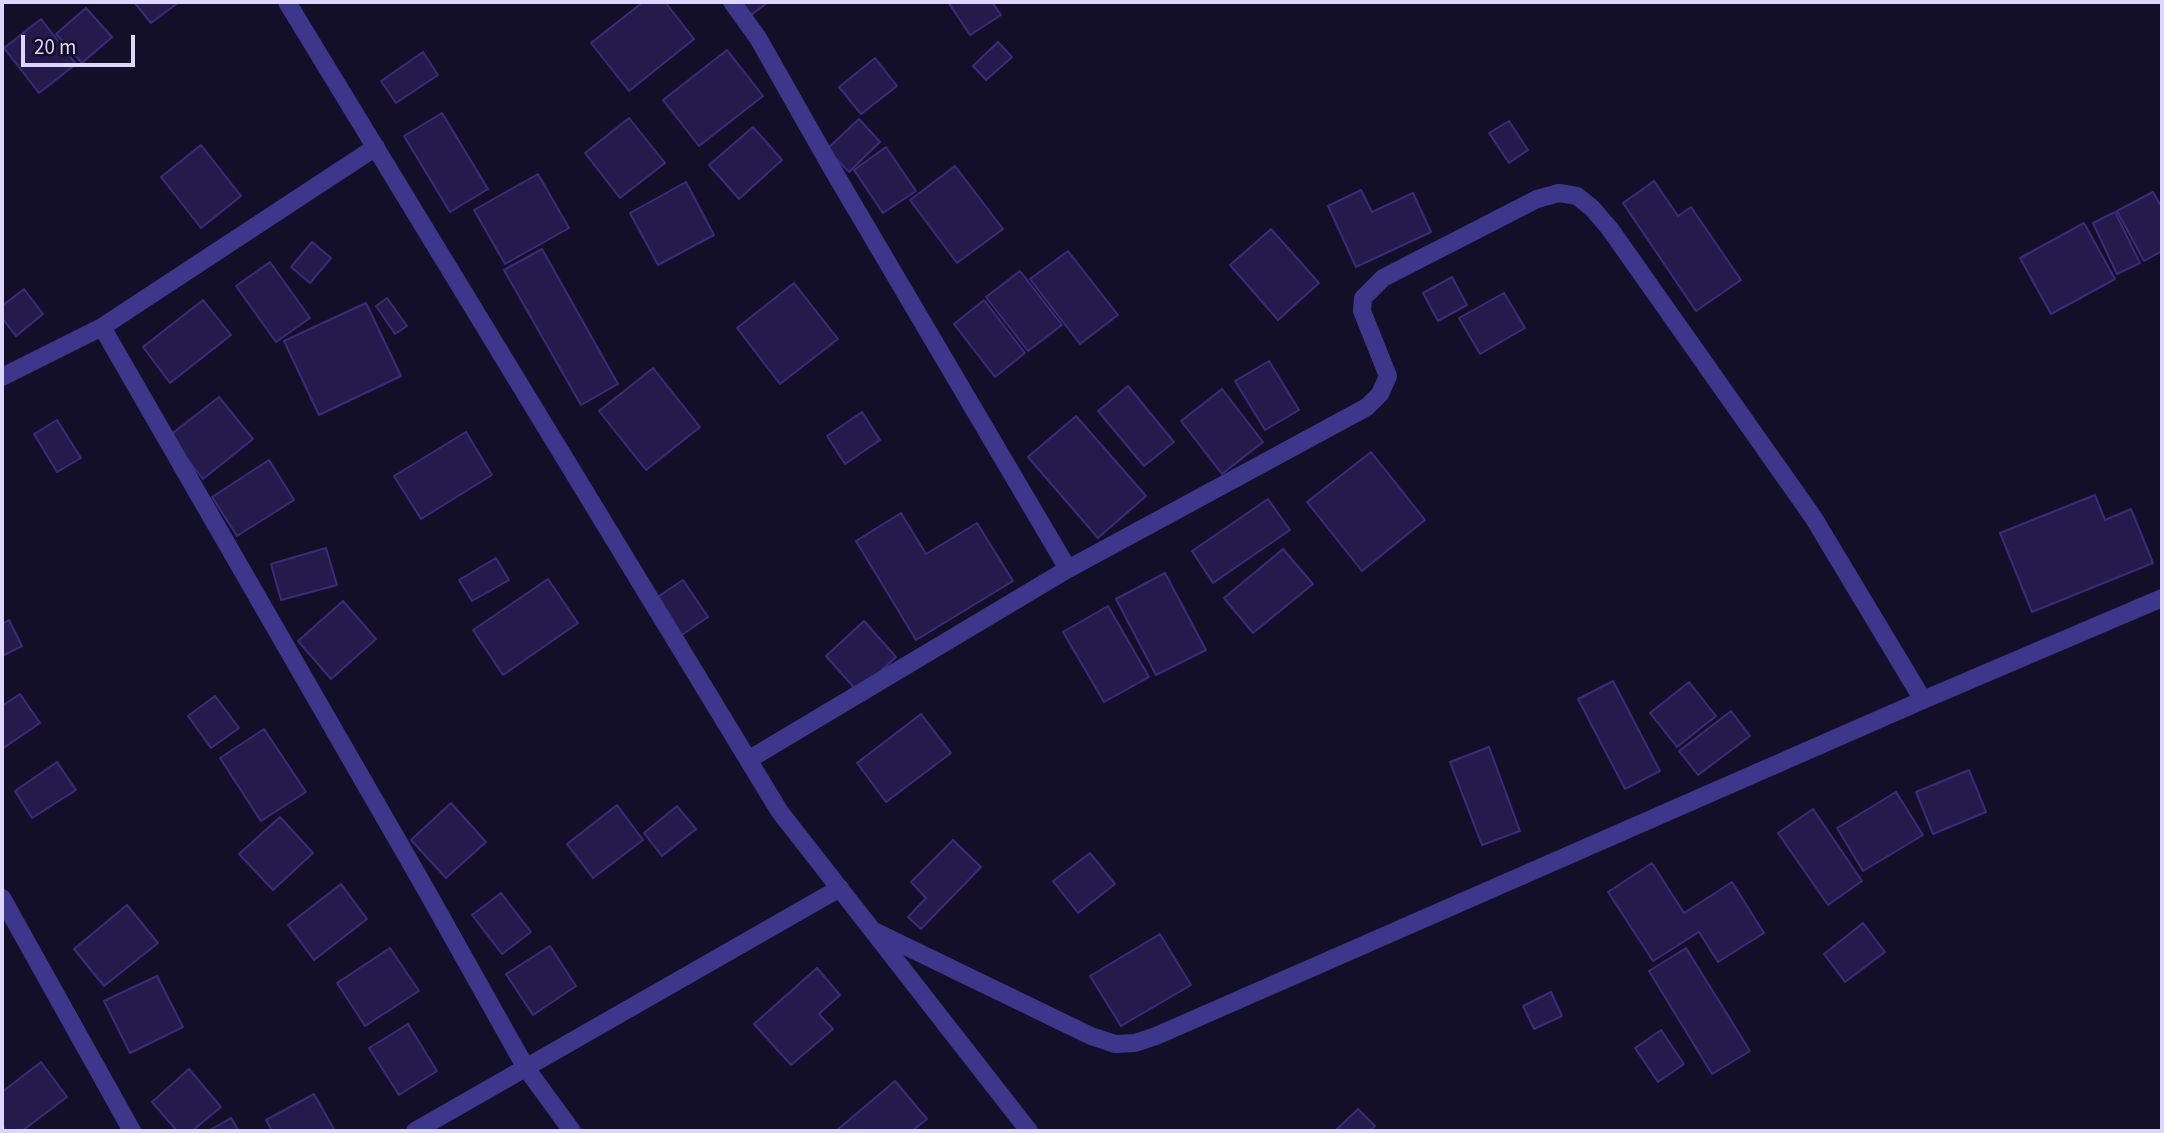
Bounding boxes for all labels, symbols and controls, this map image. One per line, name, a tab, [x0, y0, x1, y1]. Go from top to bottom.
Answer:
scale bar	[24, 21, 138, 65]
text: 20 m	[34, 32, 76, 62]

